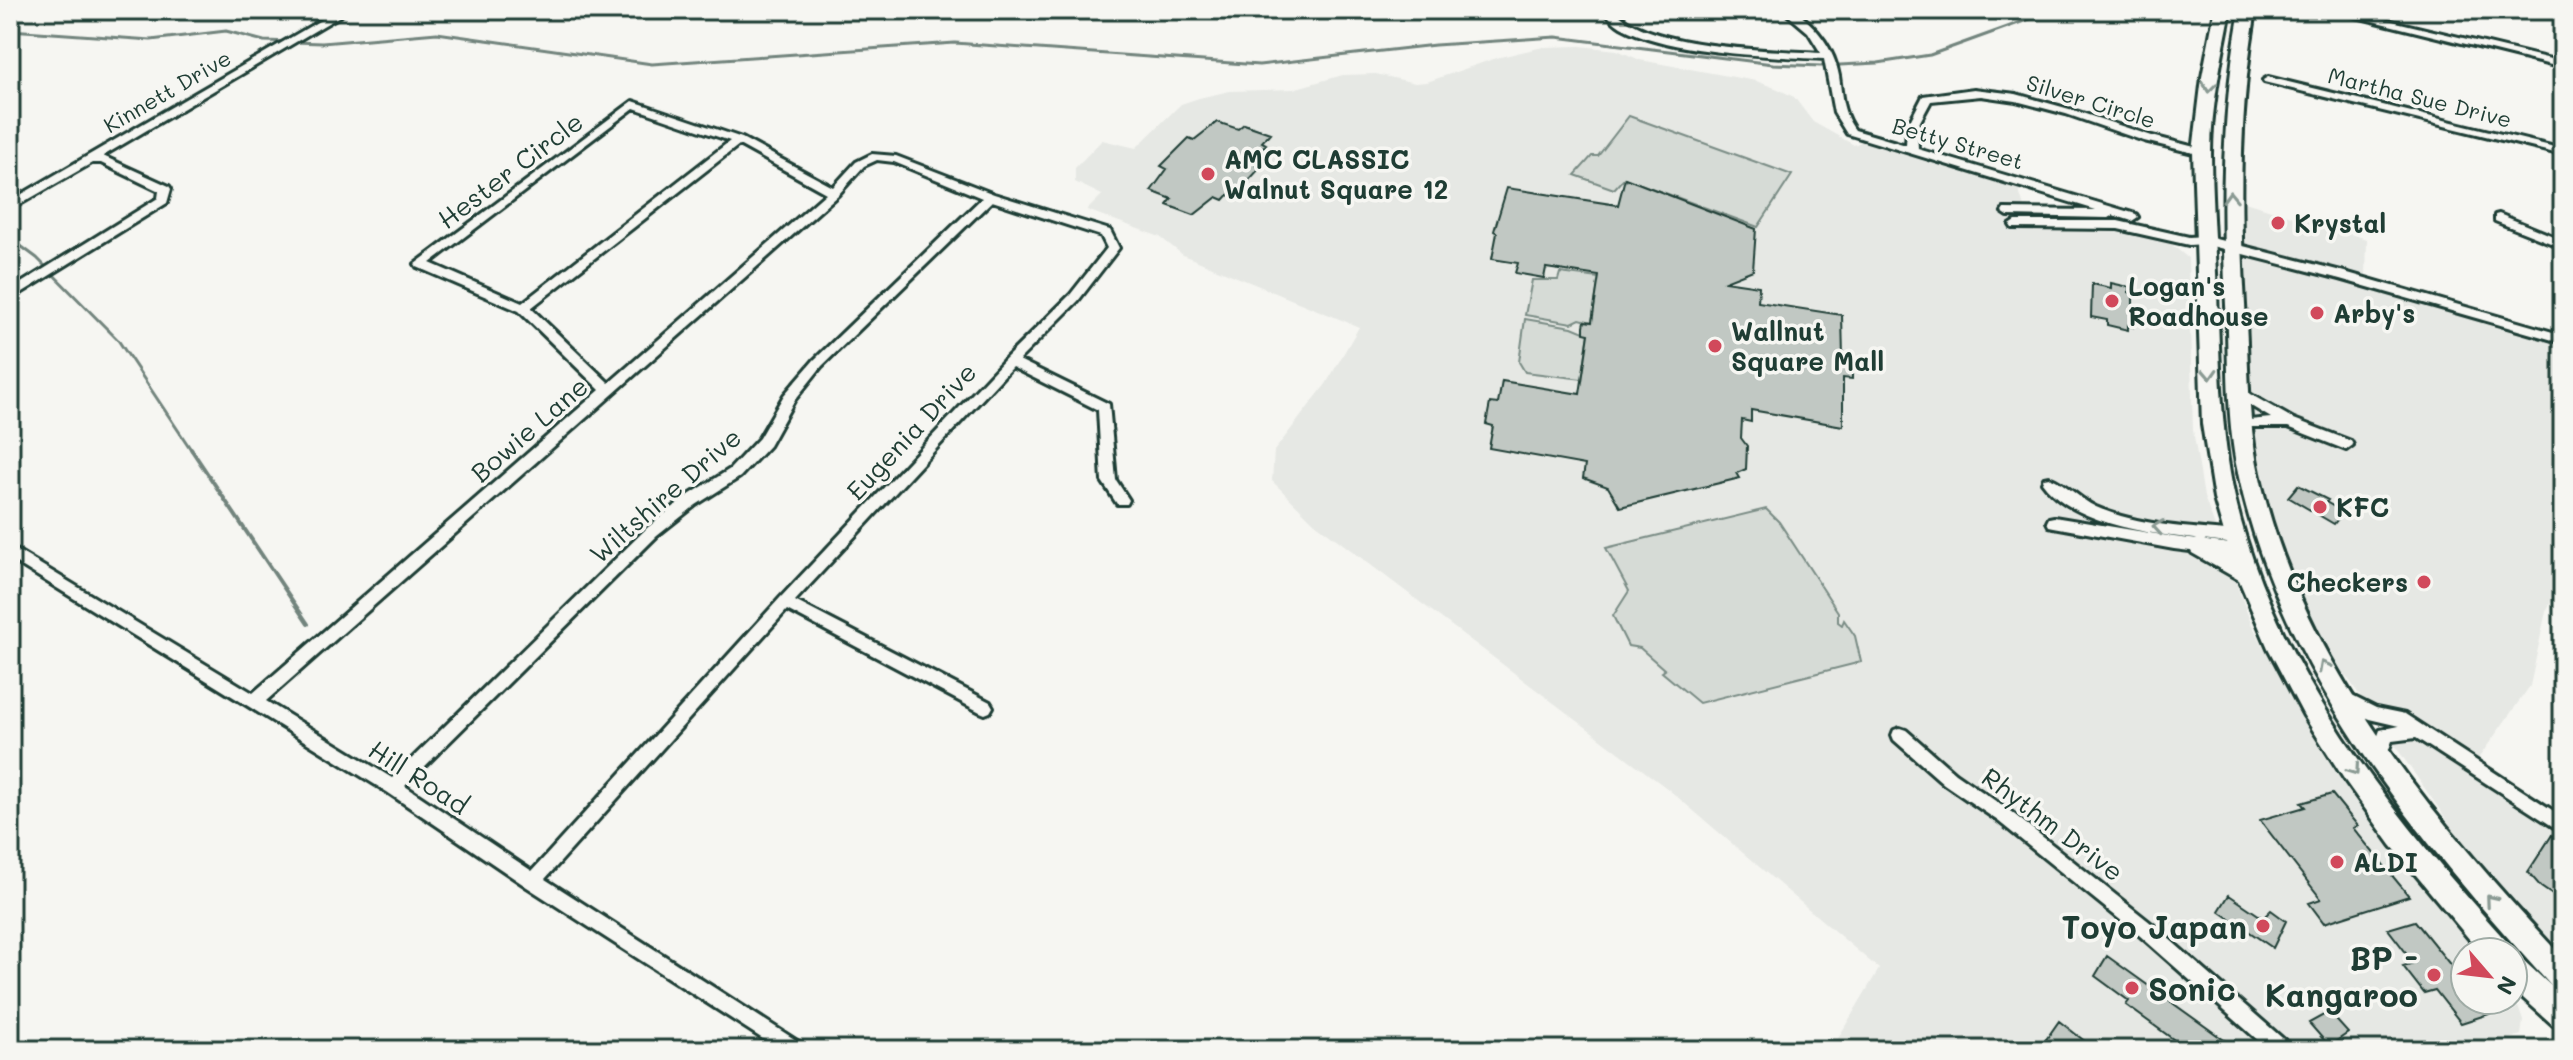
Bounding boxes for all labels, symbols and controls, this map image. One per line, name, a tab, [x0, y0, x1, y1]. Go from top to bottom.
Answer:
street label: Kinnett Drive	[98, 43, 236, 139]
street label: Martha Sue Drive	[2325, 60, 2515, 134]
street label: Silver Circle	[2023, 68, 2159, 134]
one-way arrow	[2201, 80, 2218, 94]
street label: Hester Circle	[430, 104, 590, 236]
street label: Betty Street	[1889, 110, 2027, 176]
place label: AMC CLASSIC Walnut Square 12	[1224, 142, 1448, 206]
marker: AMC CLASSIC Walnut Square 12	[1199, 165, 1217, 183]
one-way arrow	[2222, 190, 2239, 203]
place label: Krystal	[2294, 206, 2386, 240]
marker: Krystal	[2269, 214, 2287, 232]
place label: Logan's Roadhouse	[2128, 269, 2269, 333]
marker: Logan's Roadhouse	[2103, 292, 2121, 310]
place label: Arby's	[2333, 296, 2415, 330]
marker: Arby's	[2308, 304, 2326, 322]
place label: Wallnut Square Mall	[1731, 314, 1884, 378]
marker: Wallnut Square Mall	[1706, 337, 1724, 355]
street label: Eugenia Drive	[839, 355, 983, 507]
one-way arrow	[2201, 368, 2218, 381]
street label: Bowie Lane	[463, 369, 595, 489]
street label: Wiltshire Drive	[582, 420, 748, 570]
place label: KFC	[2336, 490, 2389, 524]
marker: KFC	[2311, 498, 2329, 516]
one-way arrow	[2151, 519, 2165, 536]
place label: Checkers	[2286, 565, 2408, 599]
marker: Checkers	[2415, 573, 2433, 591]
one-way arrow	[2319, 659, 2334, 674]
street label: Hill Road	[363, 732, 475, 822]
street label: Rhythm Drive	[1975, 760, 2131, 888]
one-way arrow	[2344, 761, 2358, 776]
place label: ALDI	[2353, 845, 2418, 879]
marker: ALDI	[2328, 853, 2346, 871]
one-way arrow	[2486, 895, 2501, 909]
place label: Toyo Japan	[2061, 905, 2247, 948]
marker: Toyo Japan	[2254, 917, 2272, 935]
place label: BP - Kangaroo	[2265, 936, 2418, 1015]
north arrow	[2449, 936, 2529, 1016]
marker: BP - Kangaroo	[2425, 966, 2443, 984]
place label: Sonic	[2148, 967, 2236, 1009]
text: N	[2490, 971, 2524, 1000]
marker: Sonic	[2123, 979, 2141, 997]

